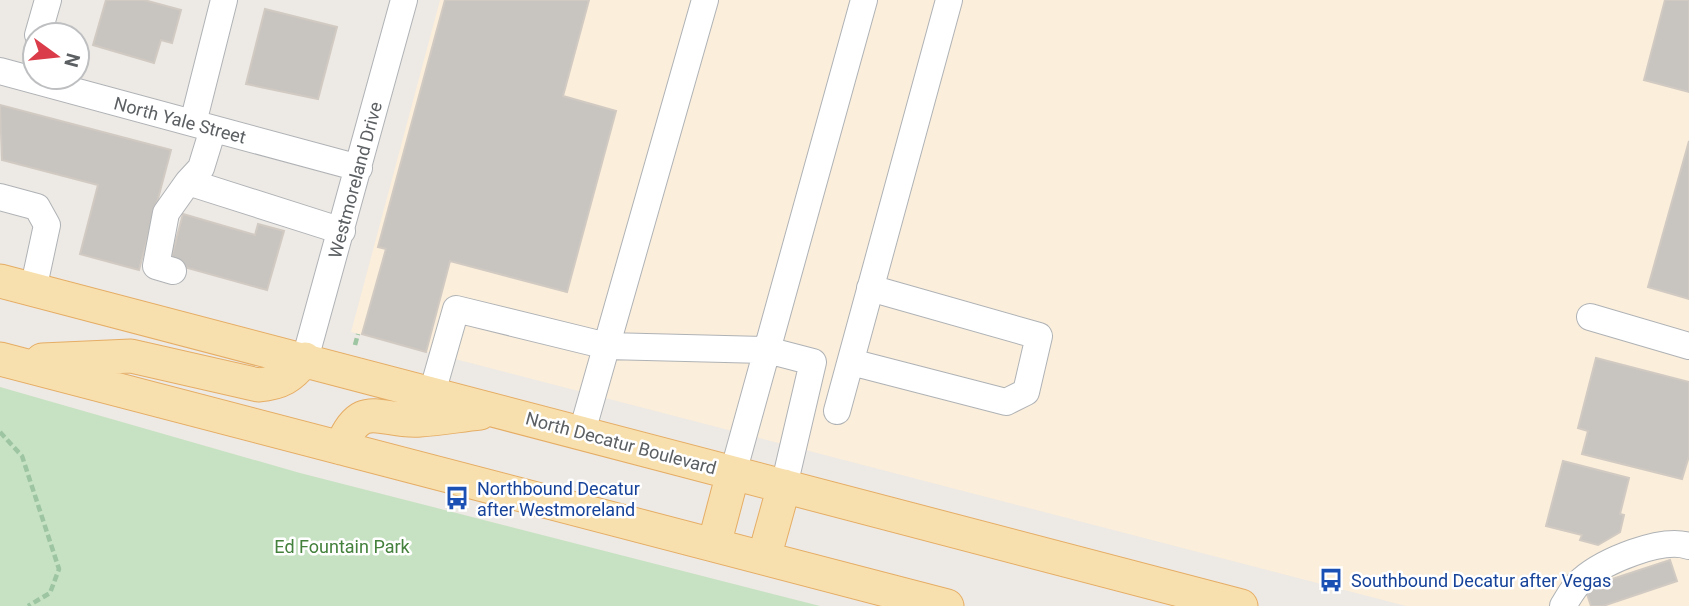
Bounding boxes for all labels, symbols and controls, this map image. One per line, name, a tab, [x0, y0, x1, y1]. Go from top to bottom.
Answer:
north arrow	[21, 21, 91, 91]
text: N	[59, 51, 85, 70]
street label: North Yale Street	[112, 92, 248, 148]
street label: Westmoreland Drive	[324, 99, 386, 261]
street label: North Decatur Boulevard	[523, 407, 719, 479]
place label: Northbound Decatur after Westmoreland	[477, 478, 640, 520]
bus stop icon: Northbound Decatur after Westmoreland	[443, 484, 471, 512]
park label: Ed Fountain Park	[274, 536, 411, 557]
bus stop icon: Southbound Decatur after Vegas	[1317, 566, 1345, 594]
place label: Southbound Decatur after Vegas	[1351, 570, 1611, 591]

